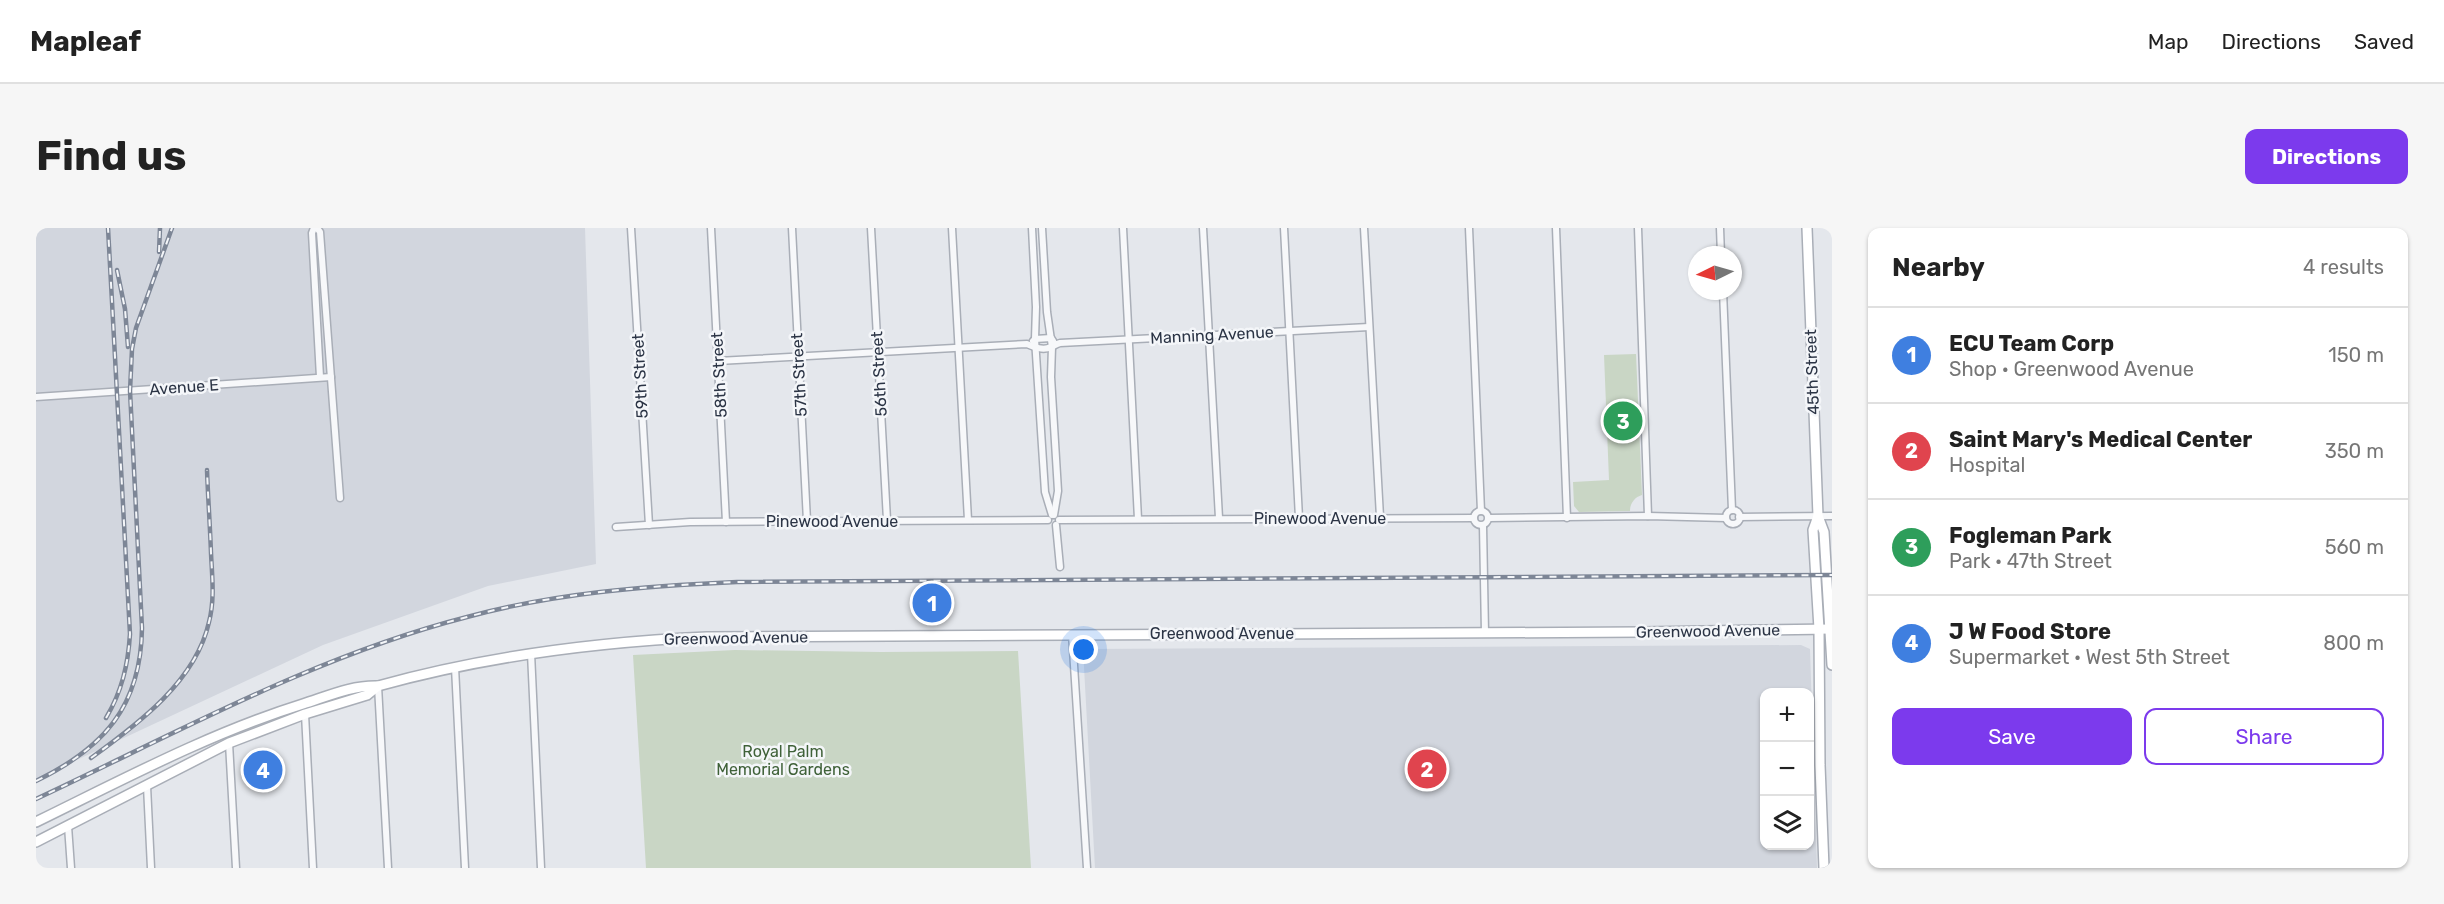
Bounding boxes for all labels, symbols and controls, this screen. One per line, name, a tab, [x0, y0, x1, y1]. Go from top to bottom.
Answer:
text: Mapleaf	[30, 25, 141, 58]
text: Map	[2148, 29, 2189, 54]
text: Directions	[2222, 29, 2321, 54]
text: Saved	[2354, 29, 2414, 54]
button: Directions	[2245, 129, 2408, 184]
text: Find us	[36, 131, 187, 181]
north arrow	[1688, 246, 1742, 300]
text: Nearby	[1892, 252, 1985, 283]
text: 4 results	[2303, 255, 2384, 279]
street label: Manning Avenue	[1150, 322, 1274, 348]
street label: 45th Street	[1801, 329, 1823, 415]
text: ECU Team Corp	[1949, 330, 2114, 357]
street label: 56th Street	[867, 331, 891, 417]
street label: 58th Street	[707, 332, 731, 418]
street label: 59th Street	[628, 333, 652, 419]
street label: 57th Street	[787, 333, 811, 417]
text: 1	[1907, 343, 1916, 367]
text: 150 m	[2328, 343, 2384, 367]
text: Shop · Greenwood Avenue	[1949, 357, 2194, 381]
street label: Avenue E	[149, 375, 219, 399]
pin: 3	[1604, 398, 1642, 444]
text: Saint Mary's Medical Center	[1949, 426, 2252, 453]
text: 2	[1905, 439, 1918, 463]
text: 350 m	[2325, 439, 2384, 463]
text: Hospital	[1949, 453, 2025, 477]
street label: Pinewood Avenue	[1254, 509, 1386, 528]
street label: Pinewood Avenue	[766, 512, 898, 531]
text: Fogleman Park	[1949, 522, 2112, 549]
text: 3	[1905, 535, 1918, 559]
text: 560 m	[2325, 535, 2384, 559]
text: Park · 47th Street	[1949, 549, 2112, 573]
pin: 1	[912, 580, 952, 626]
text: J W Food Store	[1949, 618, 2111, 645]
street label: Greenwood Avenue	[1636, 620, 1780, 642]
street label: Greenwood Avenue	[1150, 624, 1294, 643]
street label: Greenwood Avenue	[664, 627, 808, 649]
text: 4	[1905, 631, 1918, 655]
text: 800 m	[2323, 631, 2384, 655]
your location	[1069, 635, 1098, 664]
text: Supermarket · West 5th Street	[1949, 645, 2230, 669]
map controls	[1760, 688, 1814, 850]
button: +	[1760, 688, 1814, 742]
button: Save	[1892, 708, 2132, 765]
button: Share	[2144, 708, 2384, 765]
park label: Royal Palm Memorial Gardens	[716, 742, 850, 779]
button: −	[1760, 742, 1814, 796]
pin: 2	[1408, 746, 1446, 792]
pin: 4	[244, 748, 282, 792]
button: layers	[1760, 796, 1814, 850]

